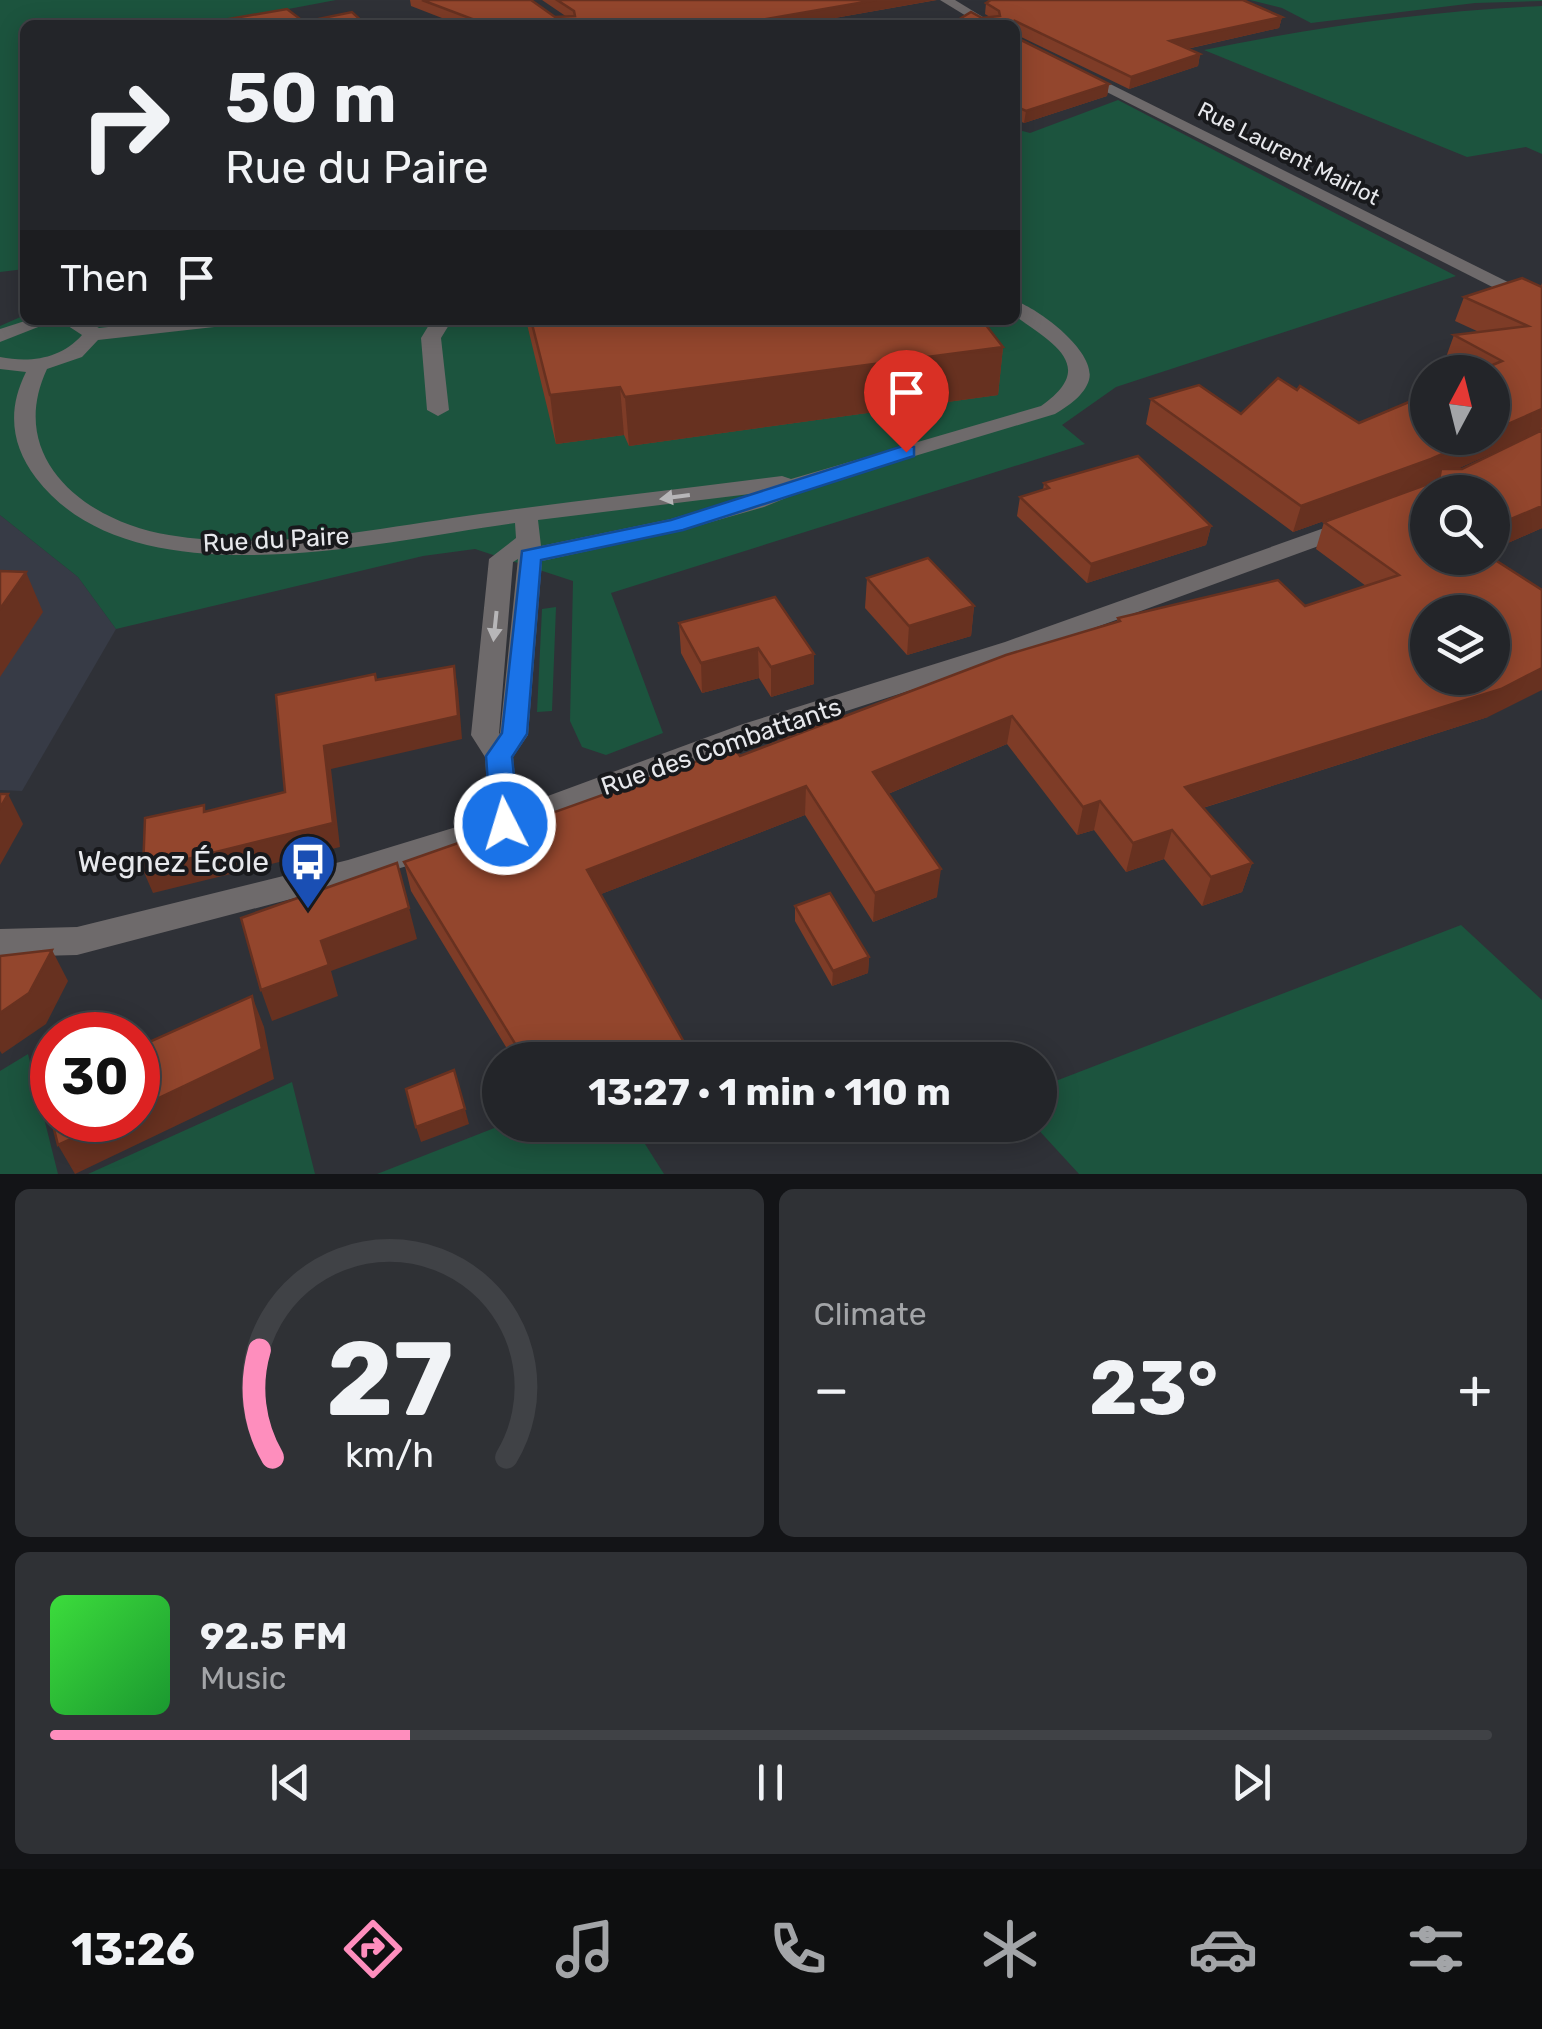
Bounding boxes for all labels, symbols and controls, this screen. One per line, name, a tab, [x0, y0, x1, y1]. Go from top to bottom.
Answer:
text: 50 m	[225, 57, 397, 140]
icon: right	[60, 60, 190, 190]
street label: Rue Laurent Mairlot	[1193, 96, 1385, 211]
text: Rue du Paire	[225, 141, 489, 194]
icon: arrive	[169, 250, 224, 305]
text: Then	[60, 255, 149, 301]
pin	[864, 350, 949, 453]
north arrow	[1410, 355, 1510, 455]
map controls	[1410, 355, 1510, 695]
icon: arrive	[879, 365, 934, 420]
button: search	[1410, 475, 1510, 575]
one-way arrow	[659, 489, 691, 505]
street label: Rue du Paire	[202, 521, 350, 558]
button: layers	[1410, 595, 1510, 695]
one-way arrow	[487, 611, 503, 643]
street label: Rue des Combattants	[597, 692, 845, 801]
position arrow	[453, 772, 557, 876]
bus stop icon: Wegnez École	[278, 832, 338, 911]
place label: Wegnez École	[77, 844, 269, 880]
speed limit sign: 30	[30, 1012, 160, 1142]
text: 13:27 · 1 min · 110 m	[588, 1069, 951, 1115]
text: Climate	[814, 1295, 927, 1333]
text: 27	[326, 1318, 453, 1441]
text: 23°	[1089, 1344, 1218, 1433]
text: −	[814, 1357, 849, 1422]
text: +	[1458, 1357, 1492, 1422]
text: km/h	[345, 1434, 434, 1476]
text: 92.5 FM	[200, 1613, 347, 1659]
text: Music	[200, 1659, 286, 1697]
icon: previous	[263, 1755, 318, 1810]
icon: pause	[743, 1755, 798, 1810]
icon: next	[1224, 1755, 1279, 1810]
icon: directions	[338, 1914, 408, 1984]
icon: music	[550, 1914, 620, 1984]
icon: phone	[763, 1914, 833, 1984]
icon: climate	[975, 1914, 1045, 1984]
icon: car	[1188, 1914, 1258, 1984]
icon: filters	[1401, 1914, 1471, 1984]
text: 13:26	[71, 1923, 195, 1976]

